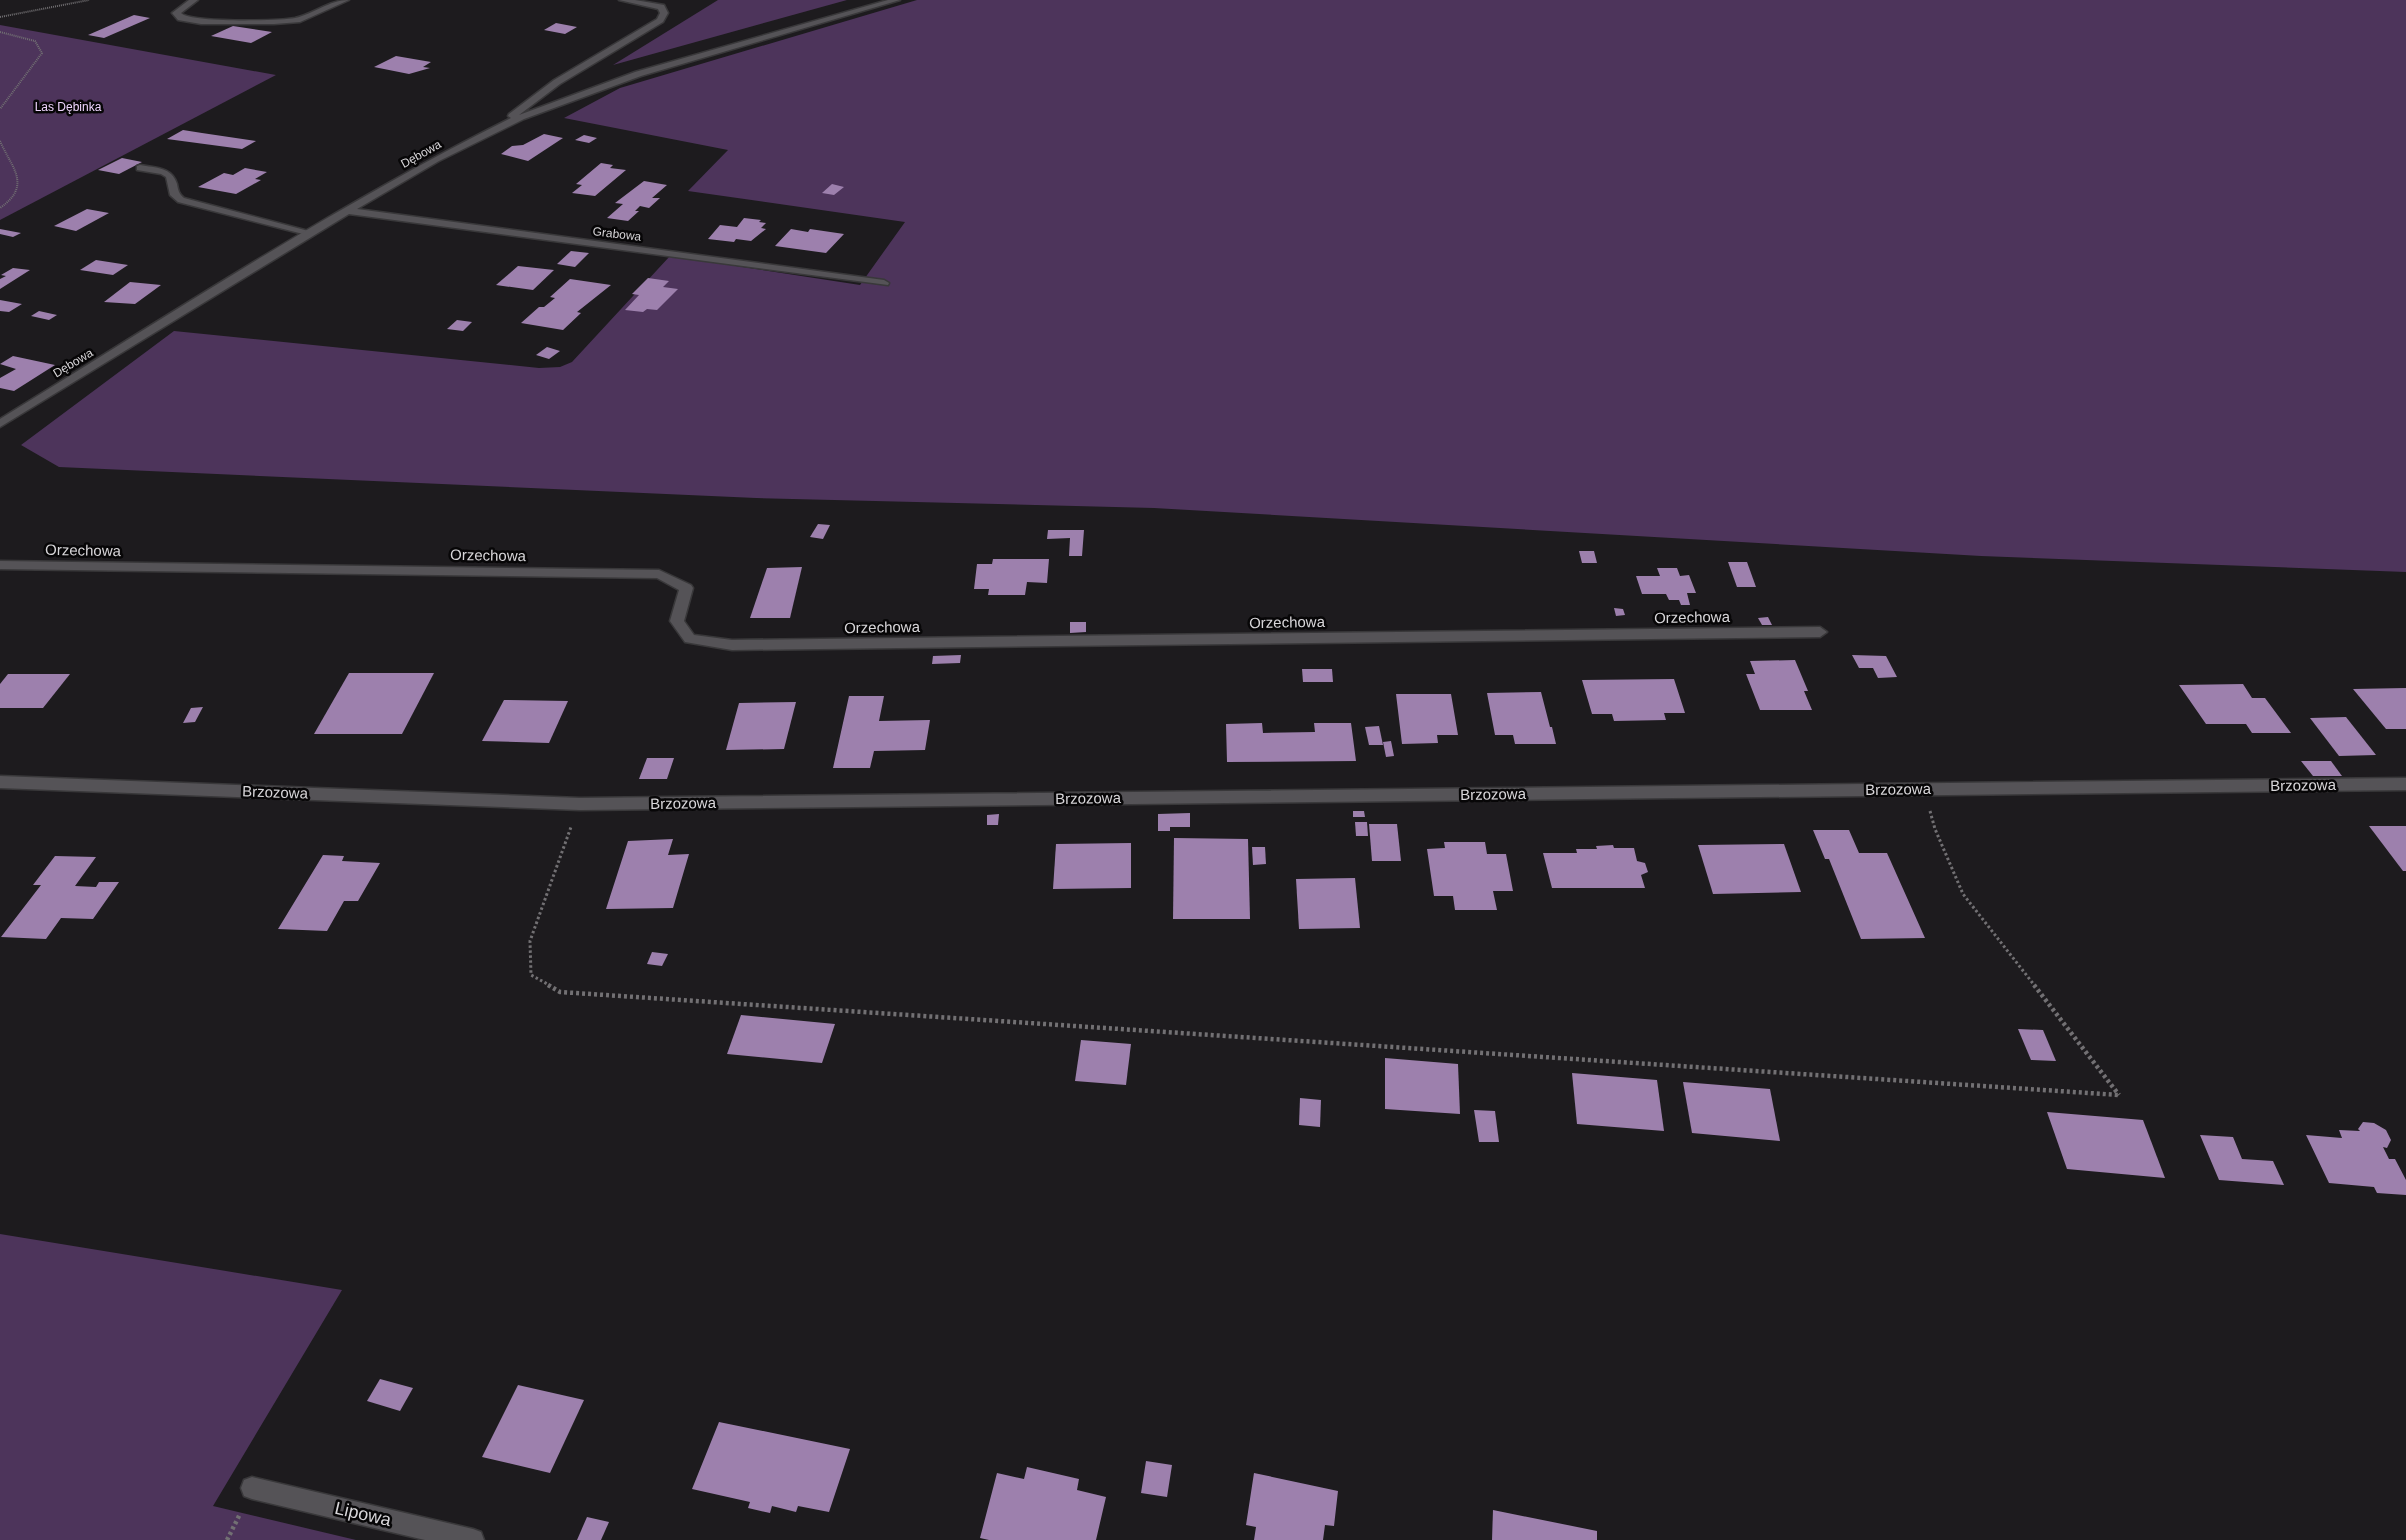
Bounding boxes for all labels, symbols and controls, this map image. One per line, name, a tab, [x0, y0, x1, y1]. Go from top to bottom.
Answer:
park label: Las Dębinka	[35, 100, 102, 114]
street label: Dębowa	[398, 137, 444, 171]
street label: Grabowa	[592, 224, 642, 244]
street label: Dębowa	[51, 345, 96, 380]
street label: Orzechowa	[45, 541, 122, 559]
street label: Orzechowa	[450, 546, 527, 564]
street label: Orzechowa	[1654, 608, 1731, 626]
street label: Orzechowa	[1249, 613, 1326, 631]
street label: Orzechowa	[844, 618, 921, 636]
street label: Brzozowa	[2270, 776, 2337, 794]
street label: Brzozowa	[1865, 780, 1932, 798]
street label: Brzozowa	[242, 782, 309, 802]
street label: Brzozowa	[1460, 785, 1527, 803]
street label: Brzozowa	[1055, 789, 1122, 807]
street label: Brzozowa	[650, 794, 717, 812]
street label: Lipowa	[333, 1498, 394, 1530]

